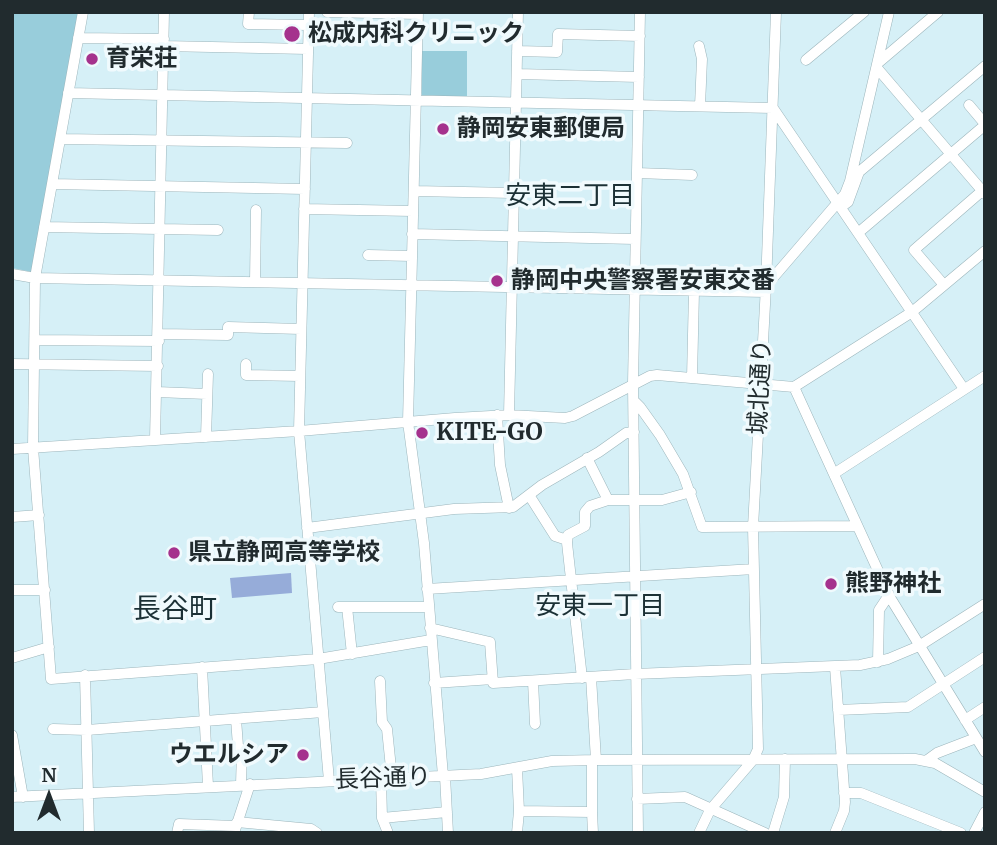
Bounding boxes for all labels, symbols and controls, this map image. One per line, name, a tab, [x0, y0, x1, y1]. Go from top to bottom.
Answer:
place label: 松成内科クリニック	[308, 20, 524, 48]
marker: 松成内科クリニック	[282, 24, 302, 44]
place label: 育栄荘	[106, 45, 178, 73]
marker: 育栄荘	[84, 51, 100, 67]
place label: 静岡安東郵便局	[457, 115, 625, 143]
marker: 静岡安東郵便局	[435, 121, 451, 137]
district label: 安東二丁目	[505, 181, 635, 213]
place label: 静岡中央警察署安東交番	[511, 267, 775, 295]
marker: 静岡中央警察署安東交番	[489, 273, 505, 289]
street label: 城北通り	[744, 338, 778, 436]
place label: KITE-GO	[436, 419, 543, 447]
marker: KITE-GO	[414, 425, 430, 441]
place label: 県立静岡高等学校	[188, 539, 380, 567]
marker: 県立静岡高等学校	[166, 545, 182, 561]
place label: 熊野神社	[845, 570, 941, 598]
marker: 熊野神社	[823, 576, 839, 592]
district label: 安東一丁目	[535, 591, 665, 623]
district label: 長谷町	[133, 593, 217, 627]
place label: ウエルシア	[169, 741, 289, 769]
marker: ウエルシア	[295, 747, 311, 763]
north arrow	[14, 761, 84, 831]
text: N	[41, 763, 57, 787]
street label: 長谷通り	[335, 763, 431, 795]

